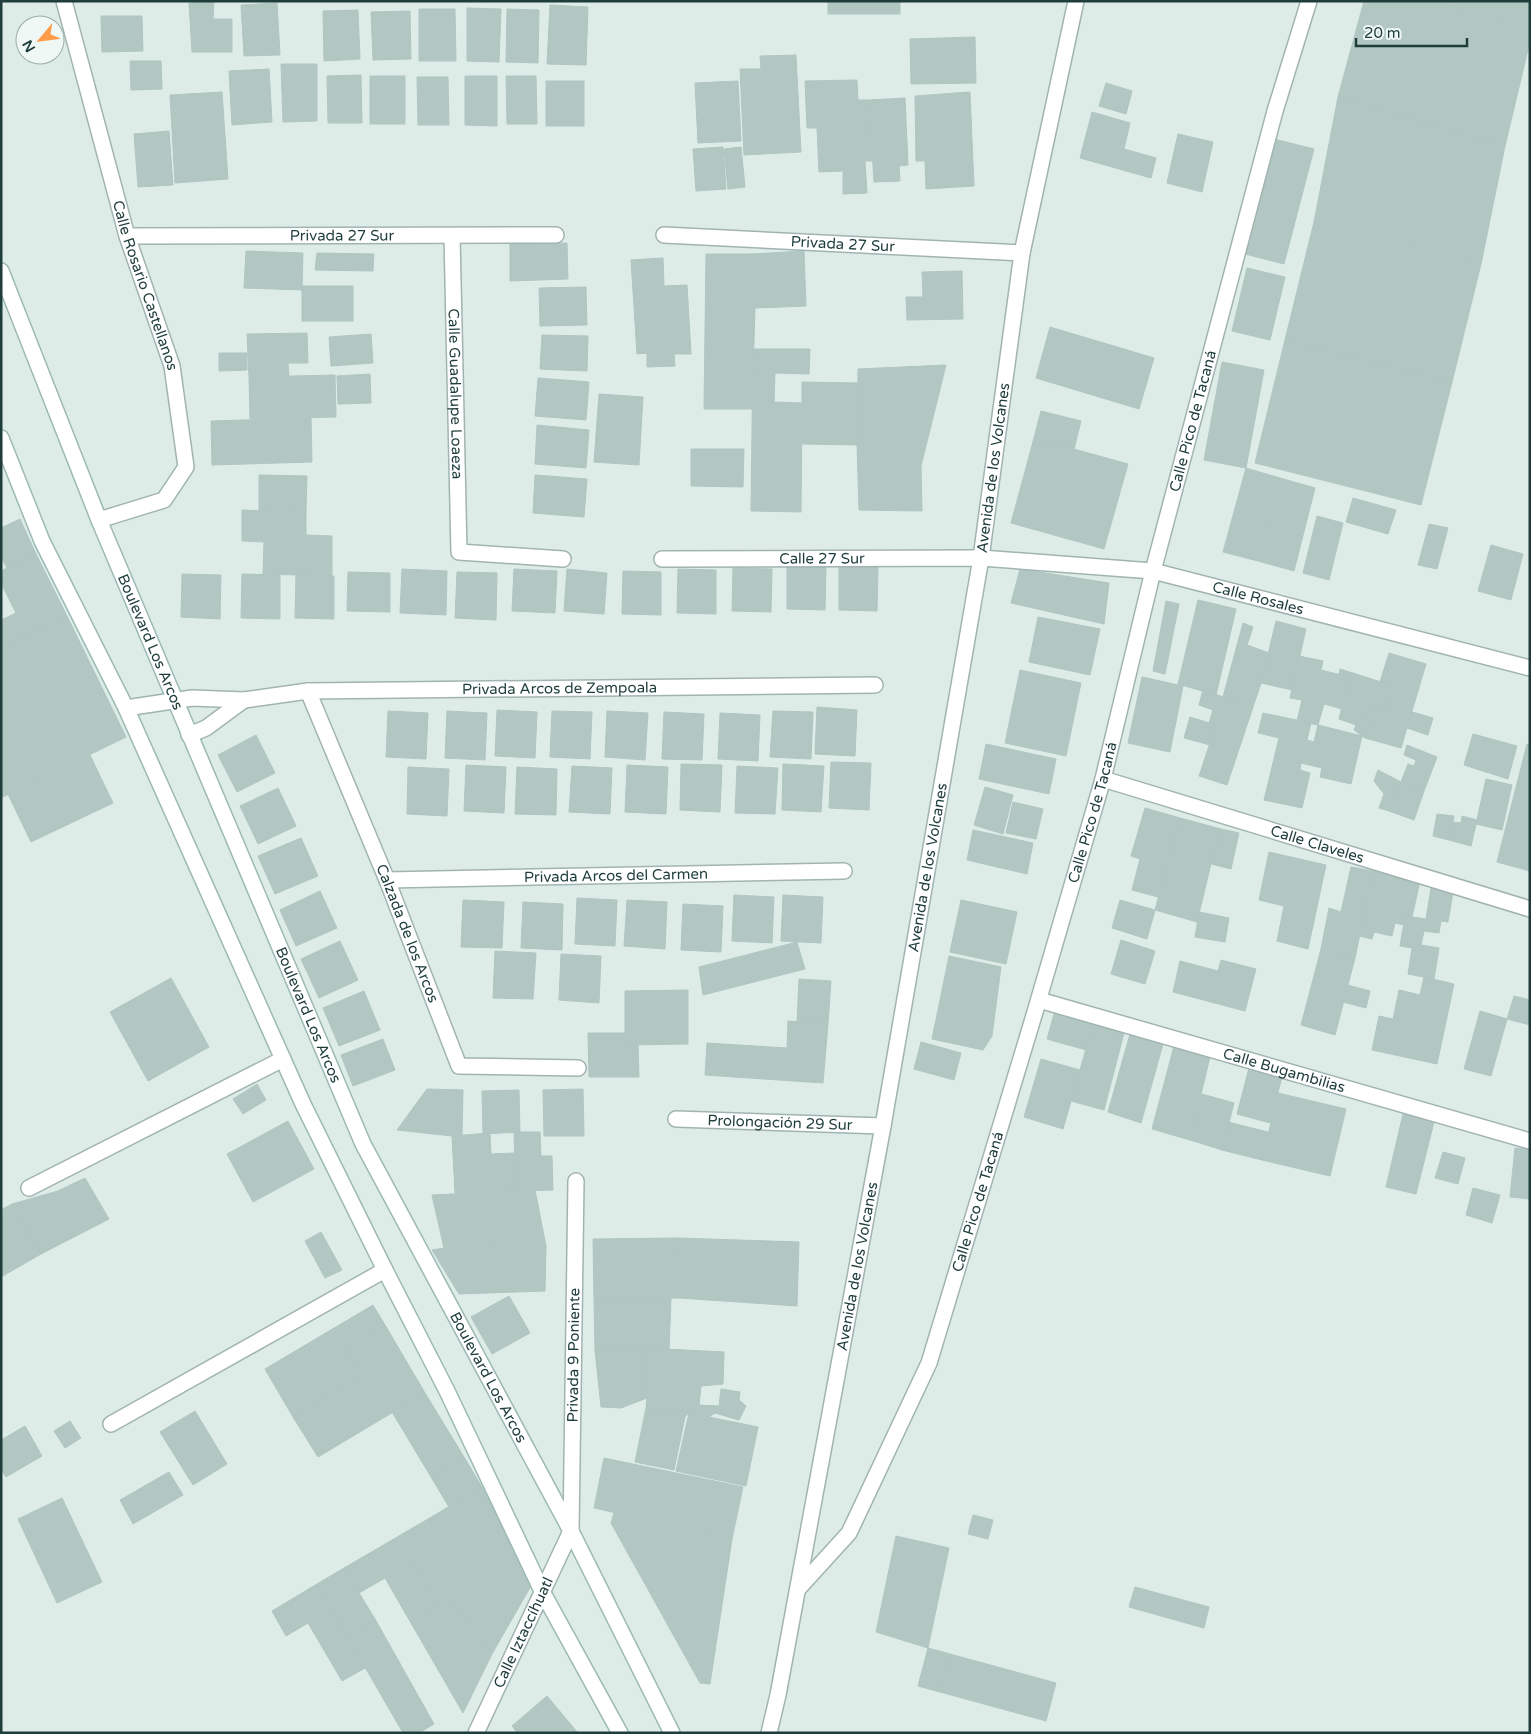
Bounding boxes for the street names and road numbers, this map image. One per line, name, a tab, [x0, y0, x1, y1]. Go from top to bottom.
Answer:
street label: Calle Rosario Castellanos	[109, 198, 182, 371]
street label: Privada 27 Sur	[290, 226, 394, 245]
street label: Privada 27 Sur	[790, 232, 896, 256]
street label: Calle Guadalupe Loaeza	[445, 308, 466, 480]
street label: Calle Pico de Tacaná	[1165, 348, 1220, 494]
street label: Avenida de los Volcanes	[973, 382, 1013, 554]
street label: Calle 27 Sur	[779, 549, 865, 568]
street label: Boulevard Los Arcos	[114, 571, 187, 713]
street label: Calle Rosales	[1210, 578, 1306, 618]
street label: Privada Arcos de Zempoala	[462, 678, 657, 698]
street label: Calle Pico de Tacaná	[1064, 740, 1121, 885]
street label: Avenida de los Volcanes	[904, 782, 951, 953]
street label: Calle Claveles	[1268, 821, 1366, 867]
street label: Calzada de los Arcos	[372, 861, 443, 1005]
street label: Privada Arcos del Carmen	[524, 865, 708, 886]
street label: Boulevard Los Arcos	[272, 944, 345, 1086]
street label: Calle Bugambilias	[1221, 1044, 1347, 1096]
street label: Prolongación 29 Sur	[707, 1111, 853, 1134]
street label: Calle Pico de Tacaná	[948, 1129, 1007, 1274]
street label: Avenida de los Volcanes	[833, 1180, 882, 1352]
street label: Privada 9 Poniente	[564, 1288, 583, 1423]
street label: Boulevard Los Arcos	[446, 1309, 531, 1446]
street label: Calle Iztaccíhuatl	[489, 1574, 557, 1691]

